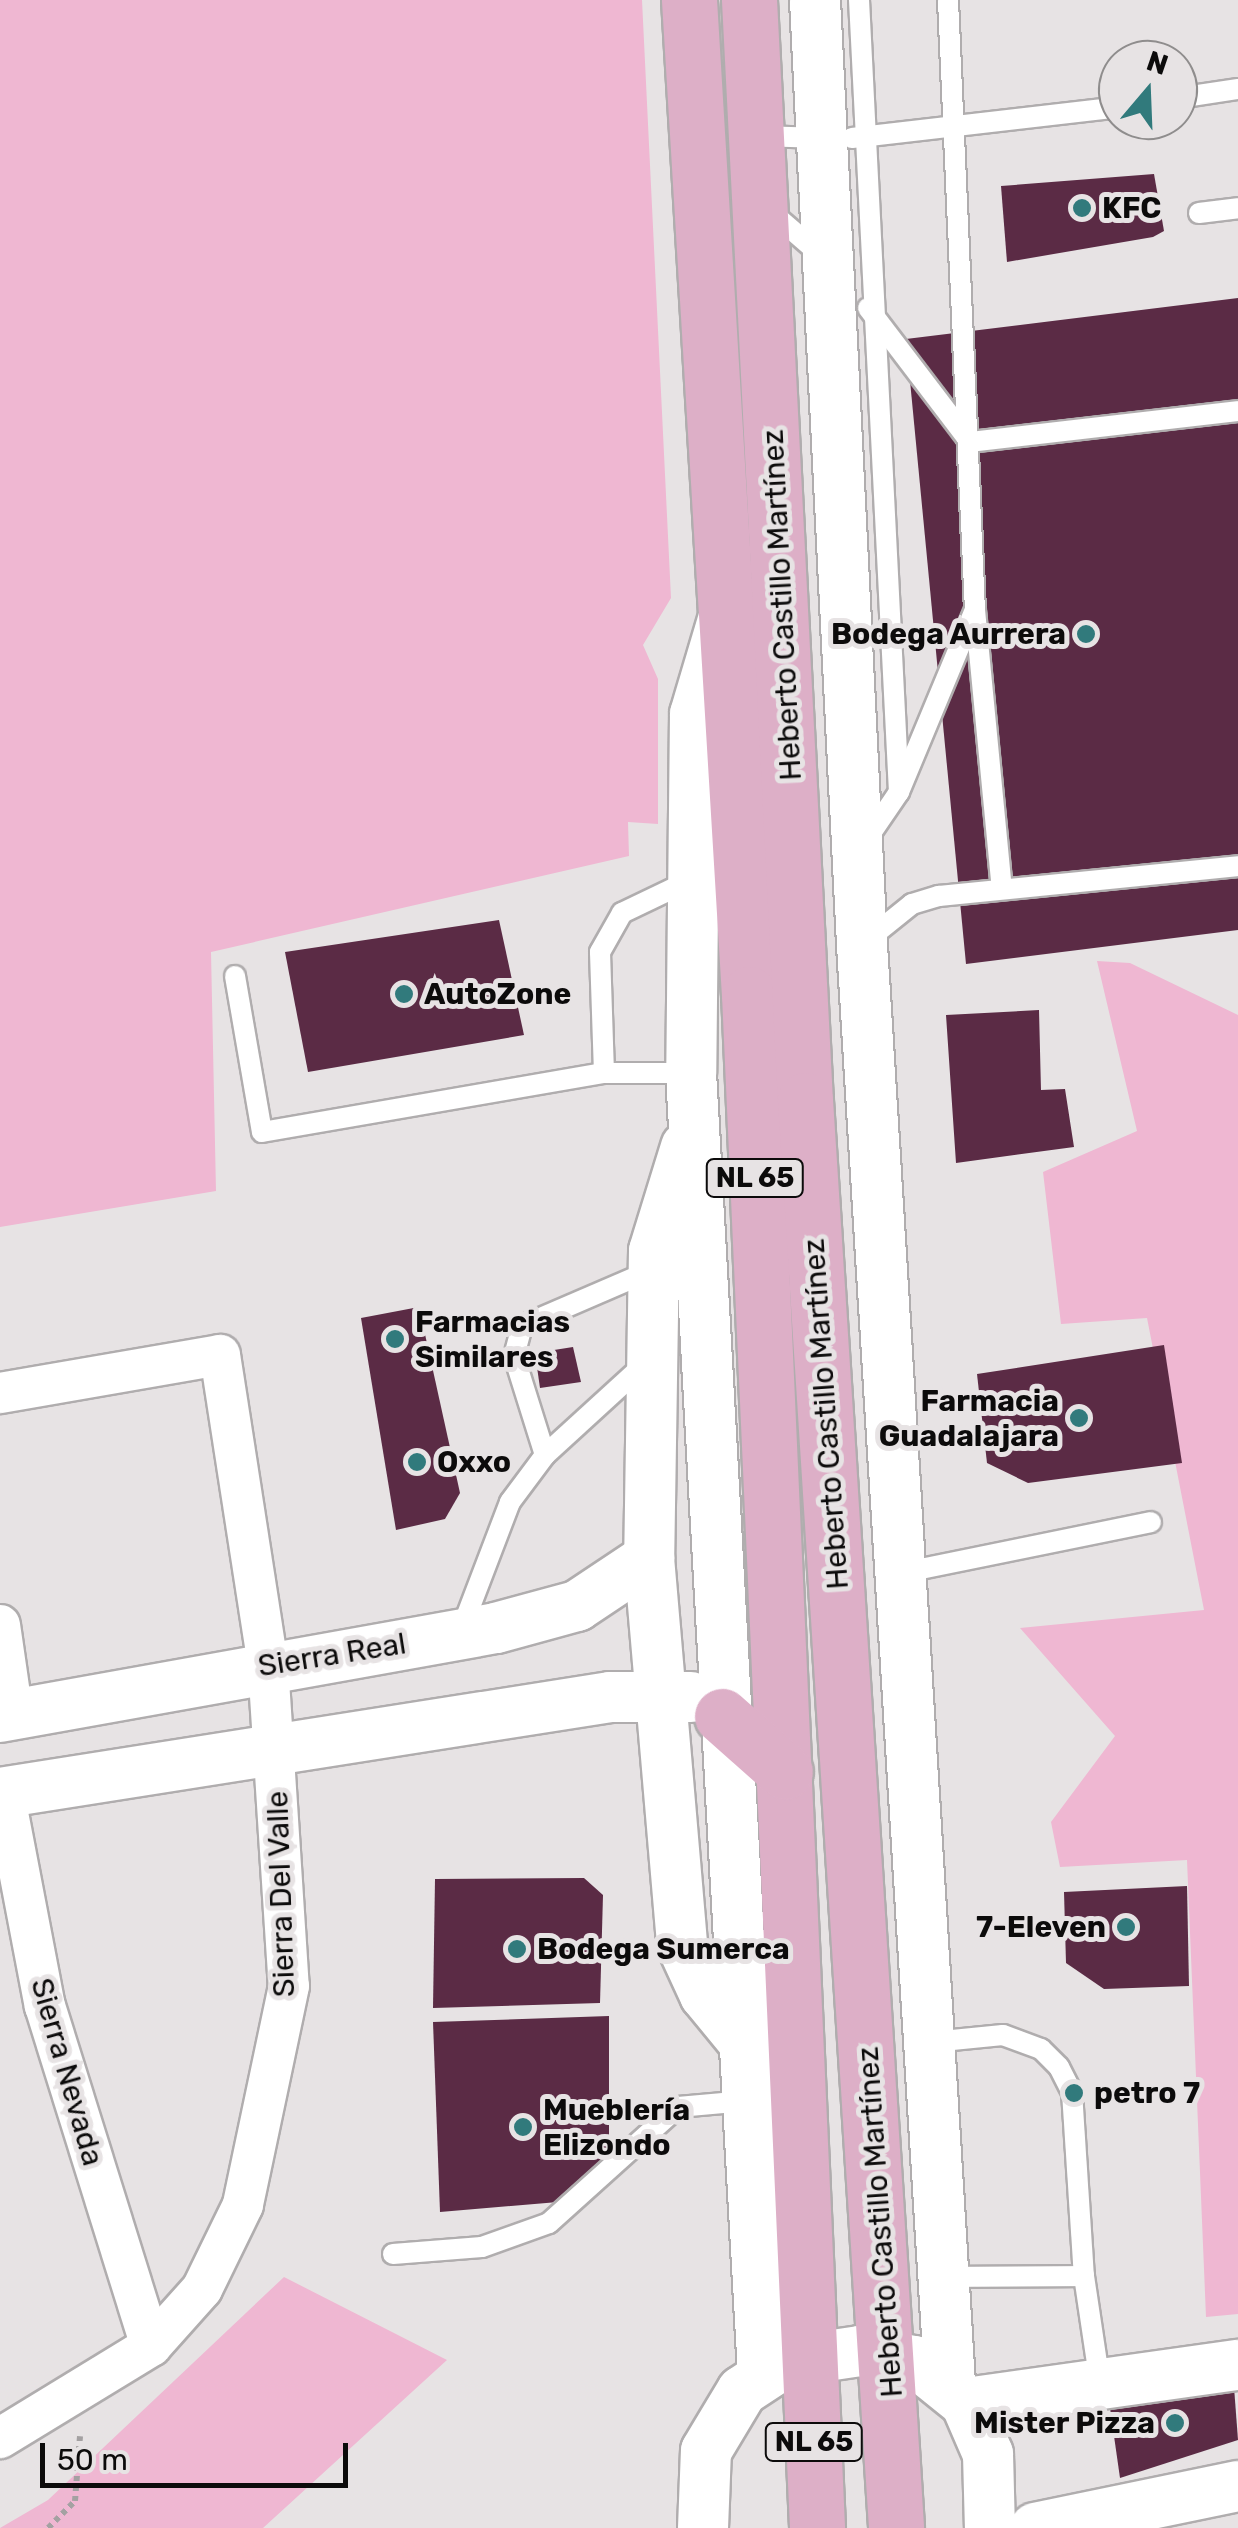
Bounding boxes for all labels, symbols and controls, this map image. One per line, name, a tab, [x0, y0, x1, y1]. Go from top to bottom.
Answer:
north arrow	[1098, 40, 1198, 140]
text: N	[1142, 44, 1172, 82]
place label: KFC	[1102, 190, 1161, 226]
marker: KFC	[1071, 197, 1093, 219]
street label: Heberto Castillo Martínez	[755, 429, 809, 781]
place label: Bodega Aurrera	[830, 616, 1066, 652]
marker: Bodega Aurrera	[1075, 623, 1097, 645]
place label: AutoZone	[424, 976, 571, 1012]
marker: AutoZone	[393, 983, 415, 1005]
road number: NL 65	[705, 1155, 805, 1201]
street label: Heberto Castillo Martínez	[796, 1237, 856, 1591]
place label: Farmacias Similares	[415, 1304, 570, 1374]
marker: Farmacias Similares	[384, 1328, 406, 1350]
place label: Farmacia Guadalajara	[879, 1383, 1059, 1454]
marker: Farmacia Guadalajara	[1068, 1407, 1090, 1429]
place label: Oxxo	[437, 1444, 511, 1480]
marker: Oxxo	[406, 1451, 428, 1473]
street label: Sierra Real	[255, 1626, 409, 1684]
street label: Sierra Del Valle	[259, 1790, 303, 1998]
place label: 7-Eleven	[976, 1909, 1106, 1945]
marker: 7-Eleven	[1115, 1916, 1137, 1938]
place label: Bodega Sumerca	[537, 1931, 790, 1967]
marker: Bodega Sumerca	[506, 1938, 528, 1960]
street label: Sierra Nevada	[23, 1974, 111, 2170]
street label: Heberto Castillo Martínez	[850, 2045, 910, 2399]
place label: petro 7	[1094, 2075, 1200, 2111]
marker: petro 7	[1063, 2082, 1085, 2104]
place label: Mueblería Elizondo	[543, 2092, 690, 2162]
marker: Mueblería Elizondo	[512, 2116, 534, 2138]
place label: Mister Pizza	[973, 2405, 1155, 2441]
marker: Mister Pizza	[1164, 2412, 1186, 2434]
road number: NL 65	[764, 2419, 864, 2465]
scale bar	[45, 2423, 352, 2485]
text: 50 m	[57, 2442, 128, 2478]

